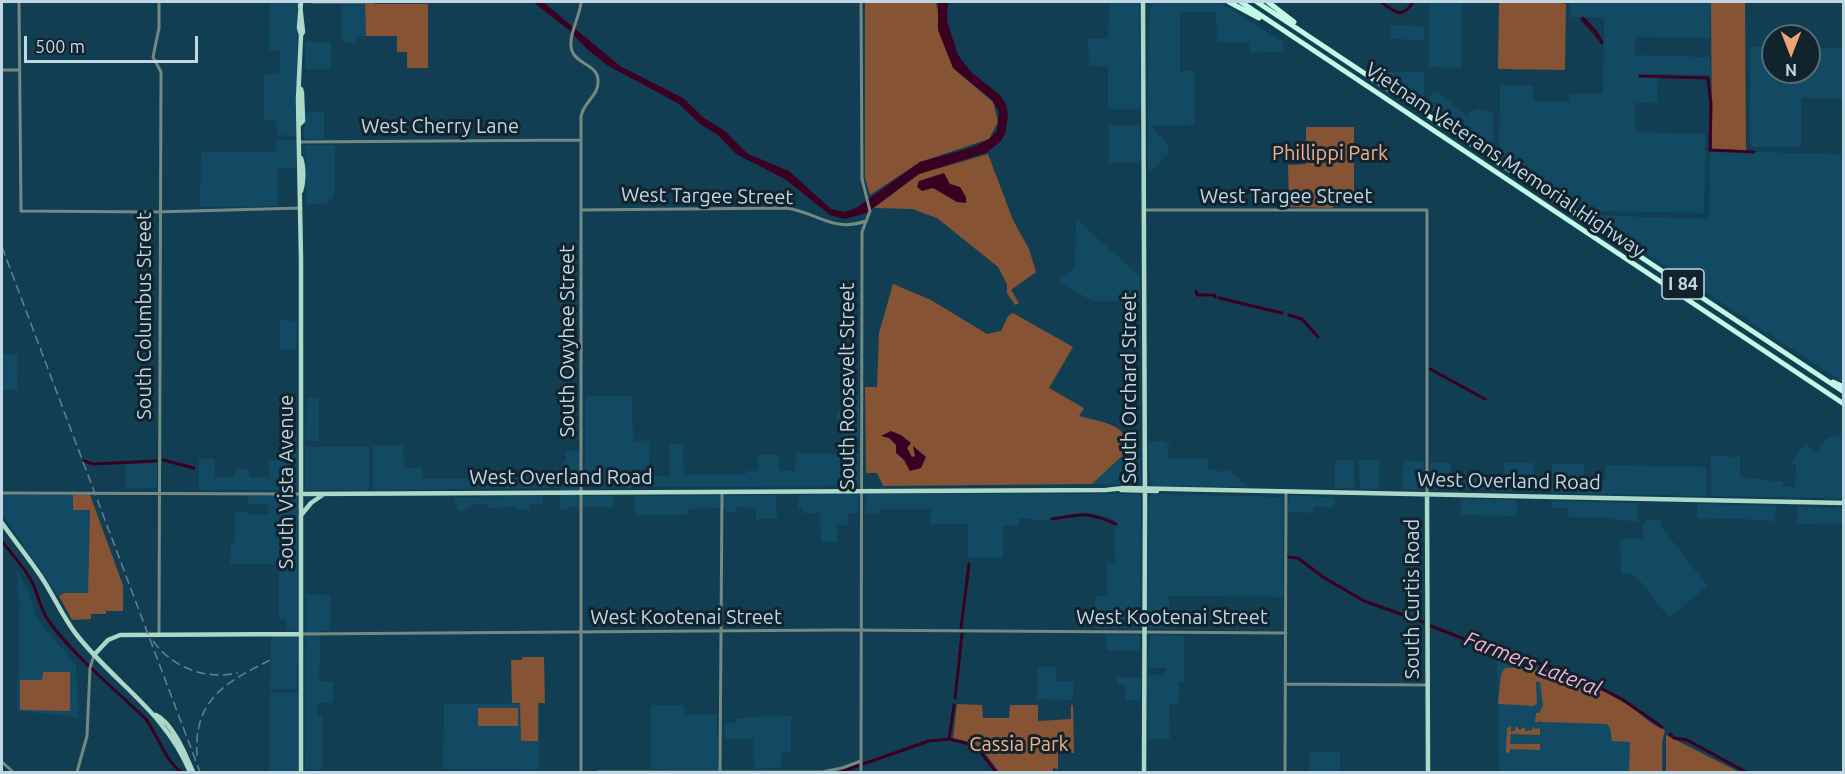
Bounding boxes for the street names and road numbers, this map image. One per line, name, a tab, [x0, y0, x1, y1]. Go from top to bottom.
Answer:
street label: Vietnam Veterans Memorial Highway	[1361, 57, 1649, 263]
street label: West Cherry Lane	[361, 114, 519, 138]
street label: West Targee Street	[621, 182, 793, 210]
street label: West Targee Street	[1200, 184, 1372, 208]
street label: South Columbus Street	[132, 212, 156, 420]
street label: South Owyhee Street	[555, 245, 579, 437]
road number: I 84	[1662, 269, 1704, 299]
street label: South Roosevelt Street	[835, 282, 859, 490]
street label: South Orchard Street	[1117, 292, 1141, 484]
street label: South Vista Avenue	[274, 395, 298, 569]
street label: West Overland Road	[469, 465, 653, 489]
street label: West Overland Road	[1417, 467, 1601, 495]
street label: South Curtis Road	[1400, 519, 1424, 679]
street label: West Kootenai Street	[590, 605, 782, 629]
street label: West Kootenai Street	[1076, 605, 1268, 629]

